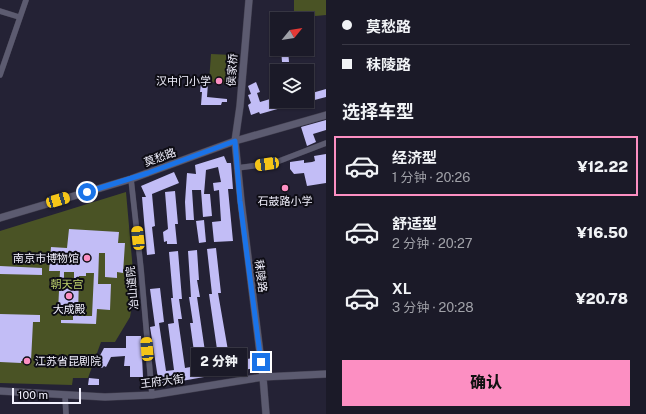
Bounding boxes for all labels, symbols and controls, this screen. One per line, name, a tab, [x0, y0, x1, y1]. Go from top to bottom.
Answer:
north arrow	[270, 12, 314, 56]
map controls	[270, 12, 314, 108]
text: 莫愁路	[366, 18, 411, 35]
street label: 侯家桥	[225, 53, 239, 87]
text: 秣陵路	[366, 56, 411, 73]
button: layers	[270, 64, 314, 108]
place label: 汉中门小学	[156, 75, 211, 87]
marker: 汉中门小学	[214, 76, 224, 86]
text: 选择车型	[342, 101, 414, 122]
street label: 莫愁路	[142, 146, 178, 168]
icon: car	[344, 148, 380, 184]
text: 经济型	[392, 149, 437, 166]
car	[254, 156, 280, 172]
text: ¥12.22	[577, 158, 628, 175]
text: 1 分钟 · 20:26	[392, 170, 470, 185]
route start	[78, 183, 96, 201]
marker: 石鼓路小学	[280, 183, 290, 193]
car	[45, 191, 71, 209]
place label: 石鼓路小学	[258, 195, 313, 207]
icon: car	[344, 214, 380, 250]
text: 舒适型	[392, 215, 437, 232]
text: ¥16.50	[576, 224, 628, 241]
car	[131, 225, 145, 251]
text: 2 分钟 · 20:27	[392, 236, 473, 251]
place label: 南京市博物馆	[13, 252, 79, 264]
marker: 南京市博物馆	[82, 253, 92, 263]
street label: 秣陵路	[253, 259, 269, 293]
street label: 冶山道院	[124, 266, 140, 310]
park label: 朝天宫	[51, 278, 84, 290]
icon: car	[344, 280, 380, 316]
text: XL	[392, 280, 411, 297]
text: ¥20.78	[575, 290, 628, 307]
marker: 大成殿	[64, 291, 74, 301]
text: 3 分钟 · 20:28	[392, 300, 474, 315]
place label: 大成殿	[53, 303, 86, 315]
car	[140, 337, 154, 361]
callout: 2 分钟	[191, 348, 247, 376]
route end	[252, 353, 270, 371]
text: 2 分钟	[200, 354, 238, 369]
place label: 江苏省昆剧院	[35, 355, 101, 367]
marker: 江苏省昆剧院	[22, 356, 32, 366]
button: 确认	[342, 360, 630, 406]
street label: 王府大街	[139, 372, 185, 390]
scale bar	[12, 386, 81, 405]
text: 100 m	[18, 389, 48, 401]

